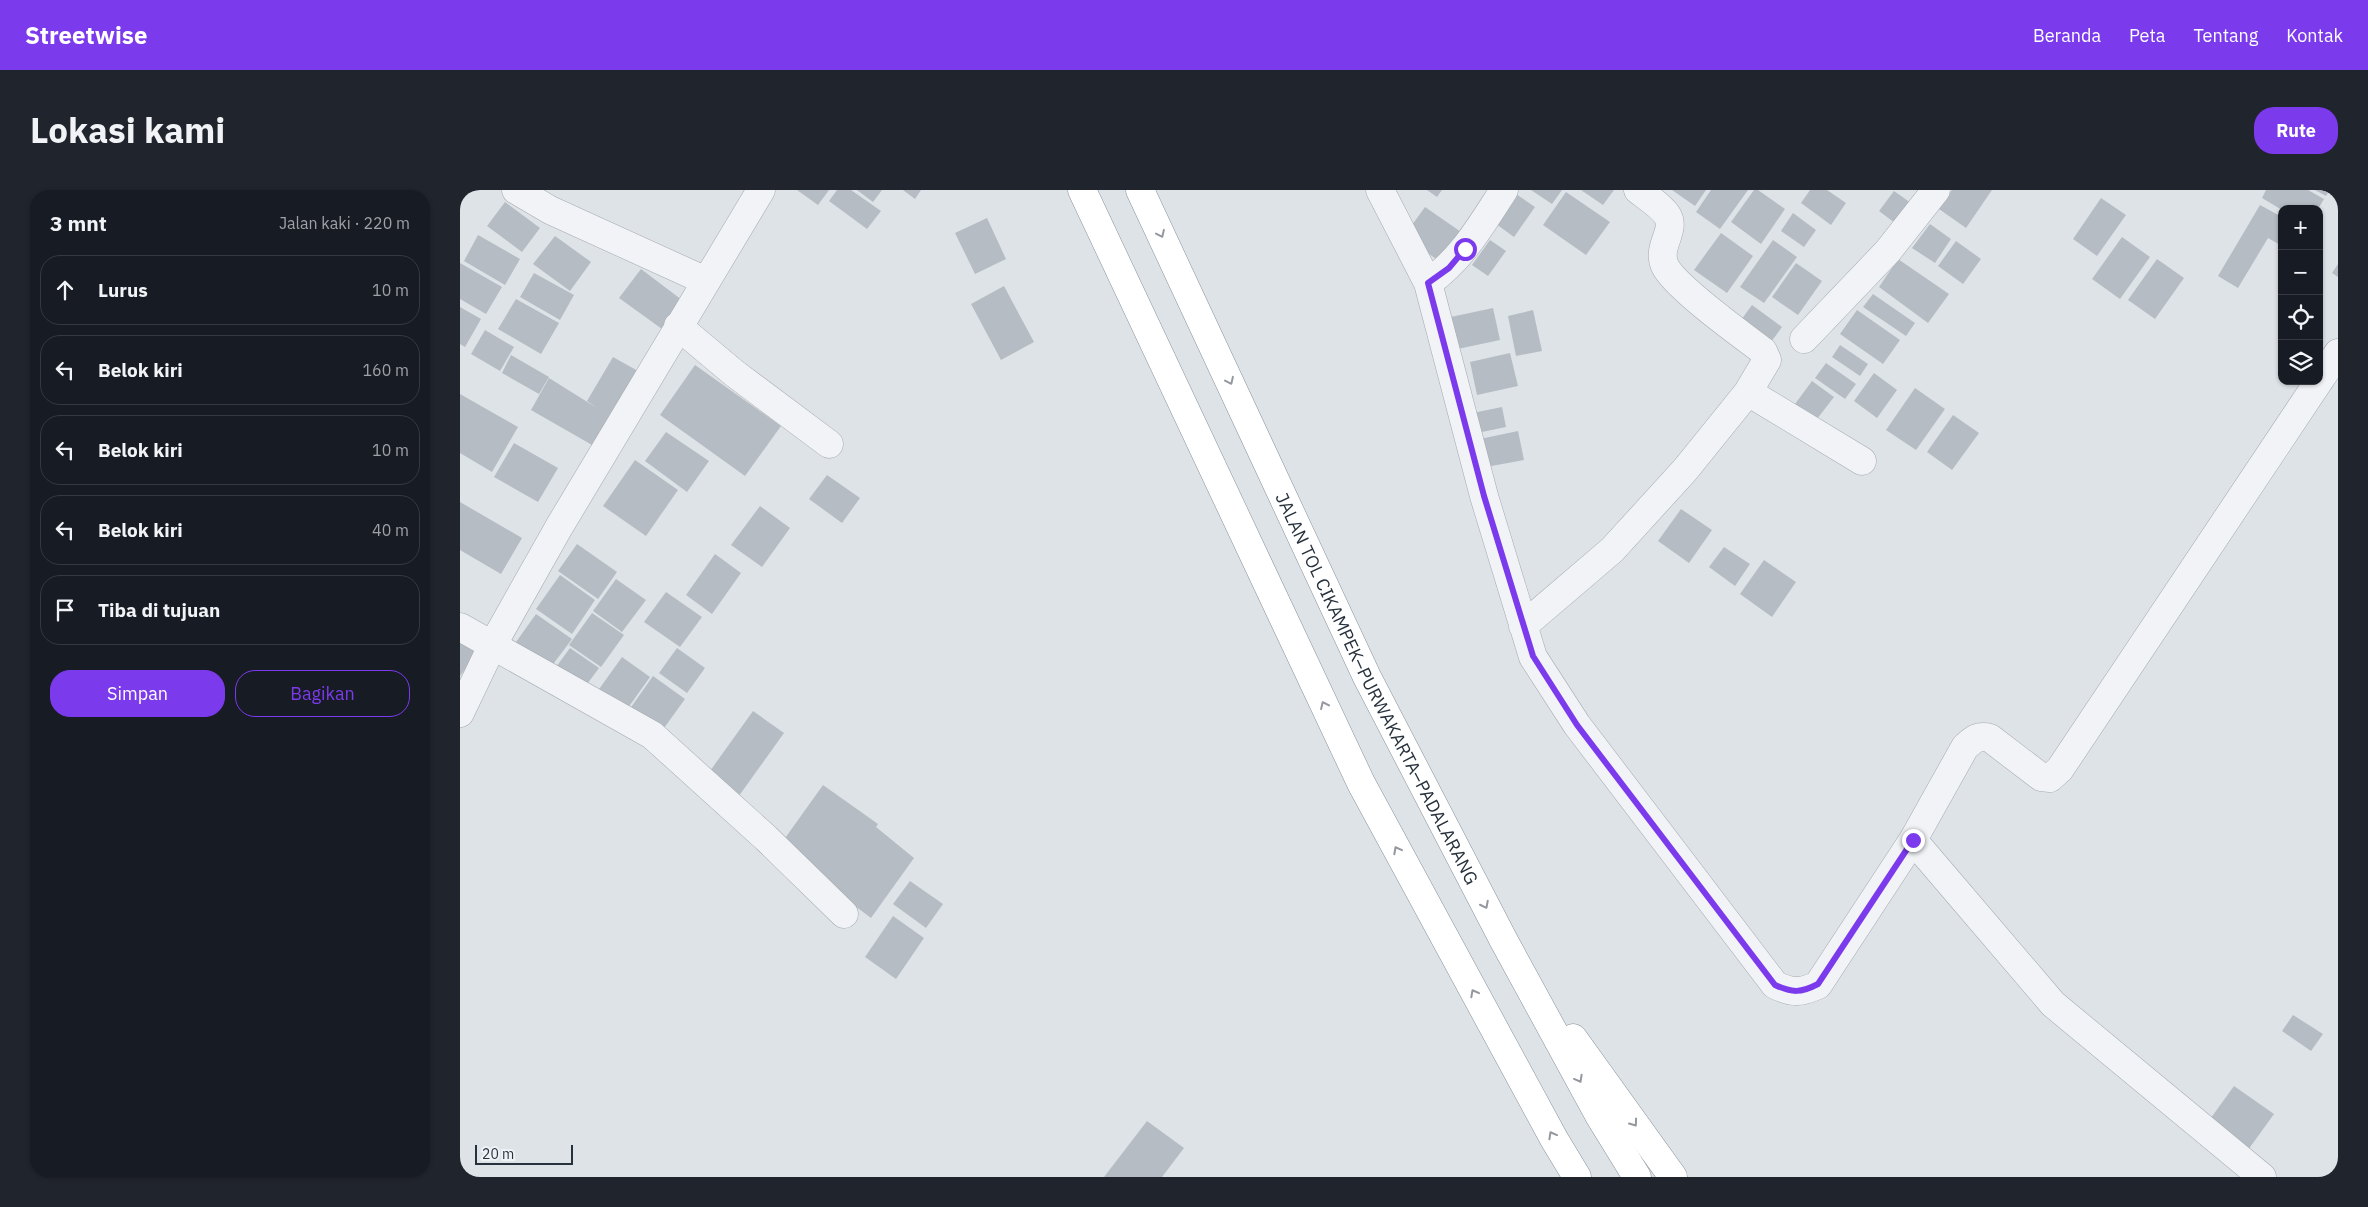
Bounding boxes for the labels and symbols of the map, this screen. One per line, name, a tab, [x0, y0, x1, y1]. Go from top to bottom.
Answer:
one-way arrow	[1154, 229, 1165, 238]
route start	[1454, 238, 1477, 261]
one-way arrow	[1223, 376, 1234, 385]
street label: JALAN TOL CIKAMPEK–PURWAKARTA–PADALARANG	[1271, 489, 1484, 888]
one-way arrow	[1320, 701, 1330, 710]
route end	[1902, 829, 1925, 852]
one-way arrow	[1393, 846, 1403, 855]
one-way arrow	[1479, 899, 1489, 908]
one-way arrow	[1470, 989, 1480, 998]
one-way arrow	[1573, 1073, 1583, 1082]
one-way arrow	[1628, 1117, 1637, 1127]
one-way arrow	[1548, 1132, 1558, 1141]
scale bar	[475, 1142, 572, 1165]

